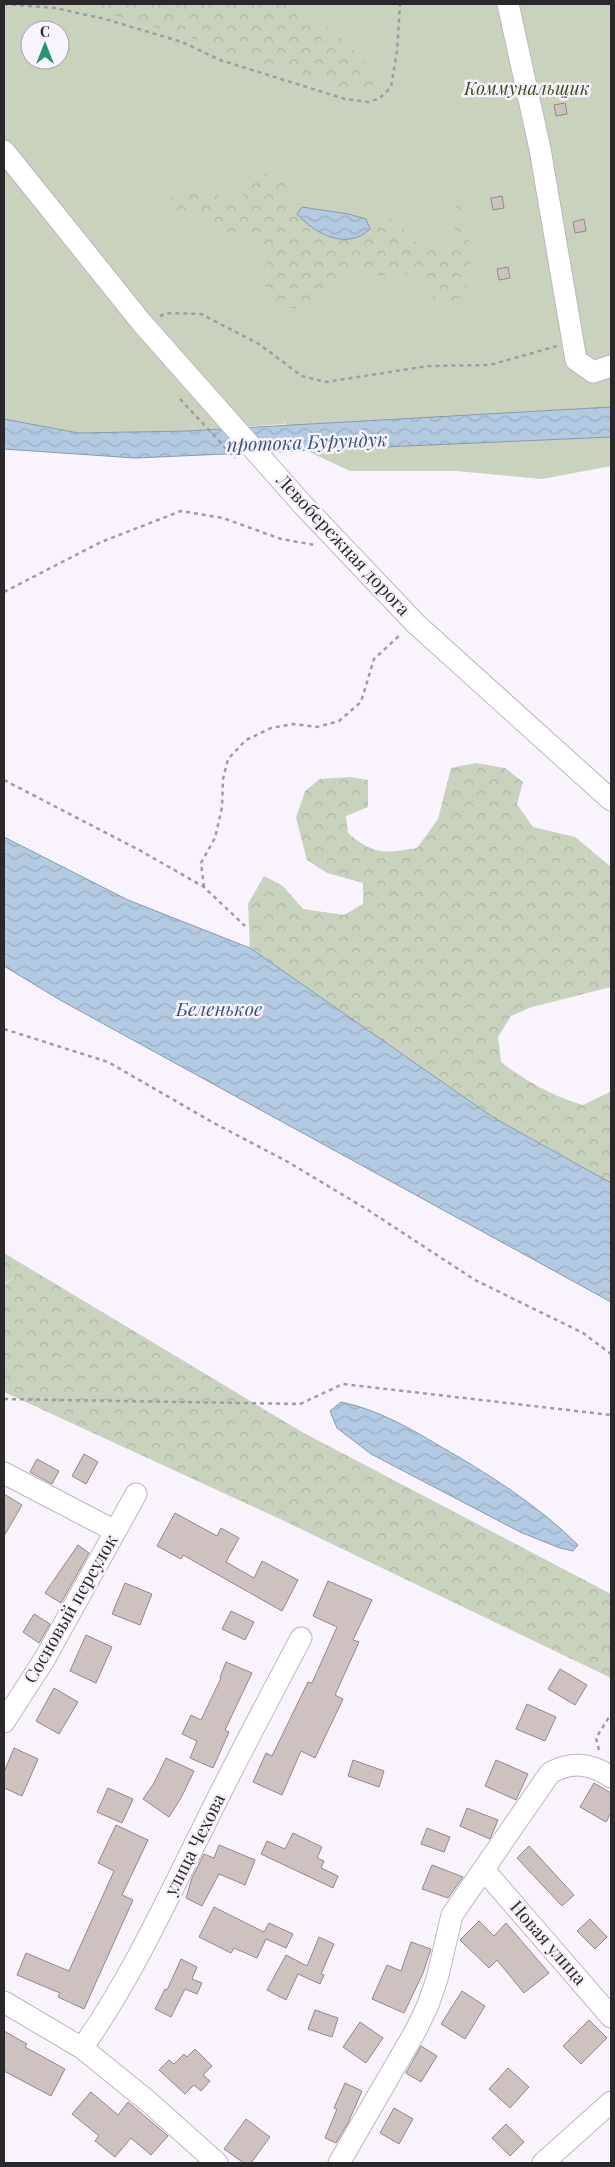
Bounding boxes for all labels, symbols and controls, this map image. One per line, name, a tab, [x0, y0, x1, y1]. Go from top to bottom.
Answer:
north arrow	[20, 20, 70, 70]
text: С	[40, 22, 50, 41]
park label: Коммунальщик	[463, 76, 590, 100]
water label: протока Бурундук	[226, 425, 388, 457]
street label: Левобережная дорога	[271, 467, 416, 620]
water label: Беленькое	[175, 995, 262, 1021]
street label: Сосновый переулок	[18, 1530, 123, 1687]
street label: улица Чехова	[158, 1789, 230, 1901]
street label: Новая улица	[505, 1895, 592, 1990]

